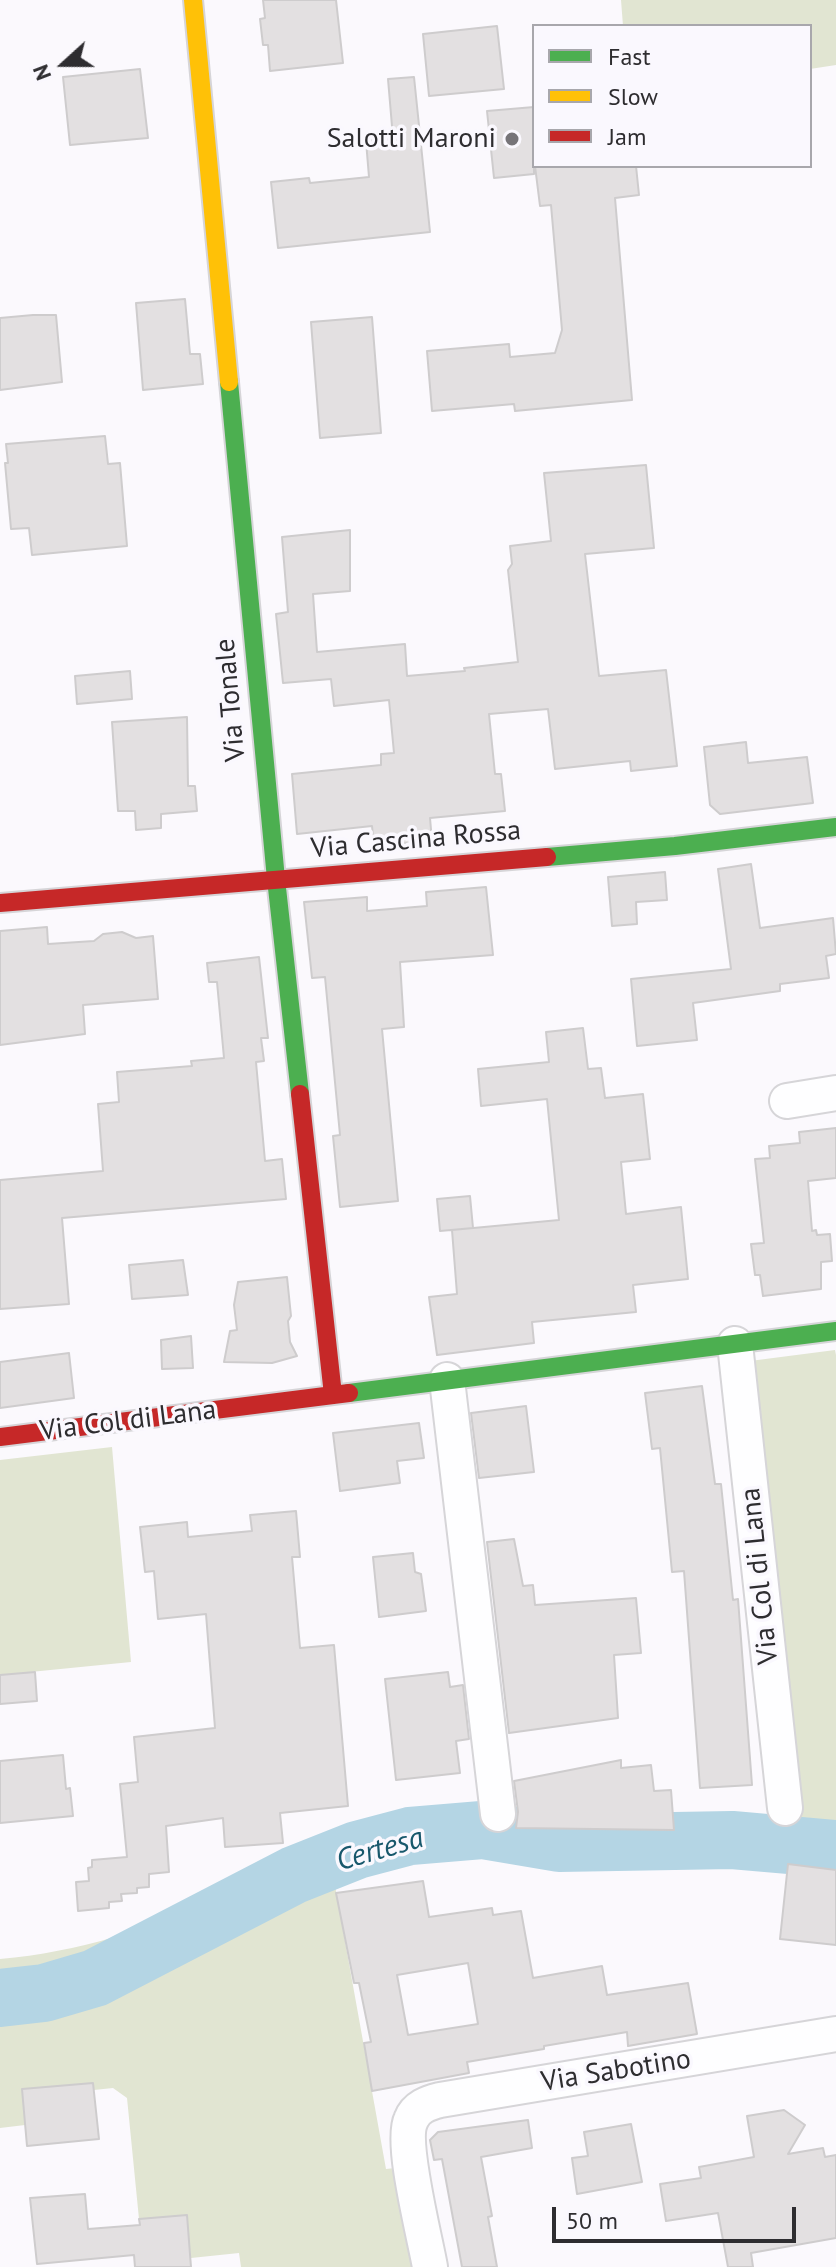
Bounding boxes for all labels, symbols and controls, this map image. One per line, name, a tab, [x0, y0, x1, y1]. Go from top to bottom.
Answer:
north arrow	[24, 24, 104, 104]
legend	[532, 24, 812, 168]
text: Fast	[608, 41, 651, 72]
text: N	[26, 61, 57, 84]
text: Slow	[608, 81, 658, 112]
text: Jam	[608, 121, 646, 152]
place label: Salotti Maroni	[327, 122, 496, 156]
marker: Salotti Maroni	[503, 130, 521, 148]
street label: Via Tonale	[209, 637, 253, 763]
street label: Via Cascina Rossa	[310, 814, 522, 866]
street label: Via Col di Lana	[38, 1394, 218, 1448]
street label: Via Col di Lana	[734, 1486, 786, 1666]
water label: Certesa	[332, 1820, 428, 1880]
street label: Via Sabotino	[539, 2043, 693, 2099]
scale bar	[556, 2191, 800, 2241]
text: 50 m	[566, 2205, 618, 2236]

